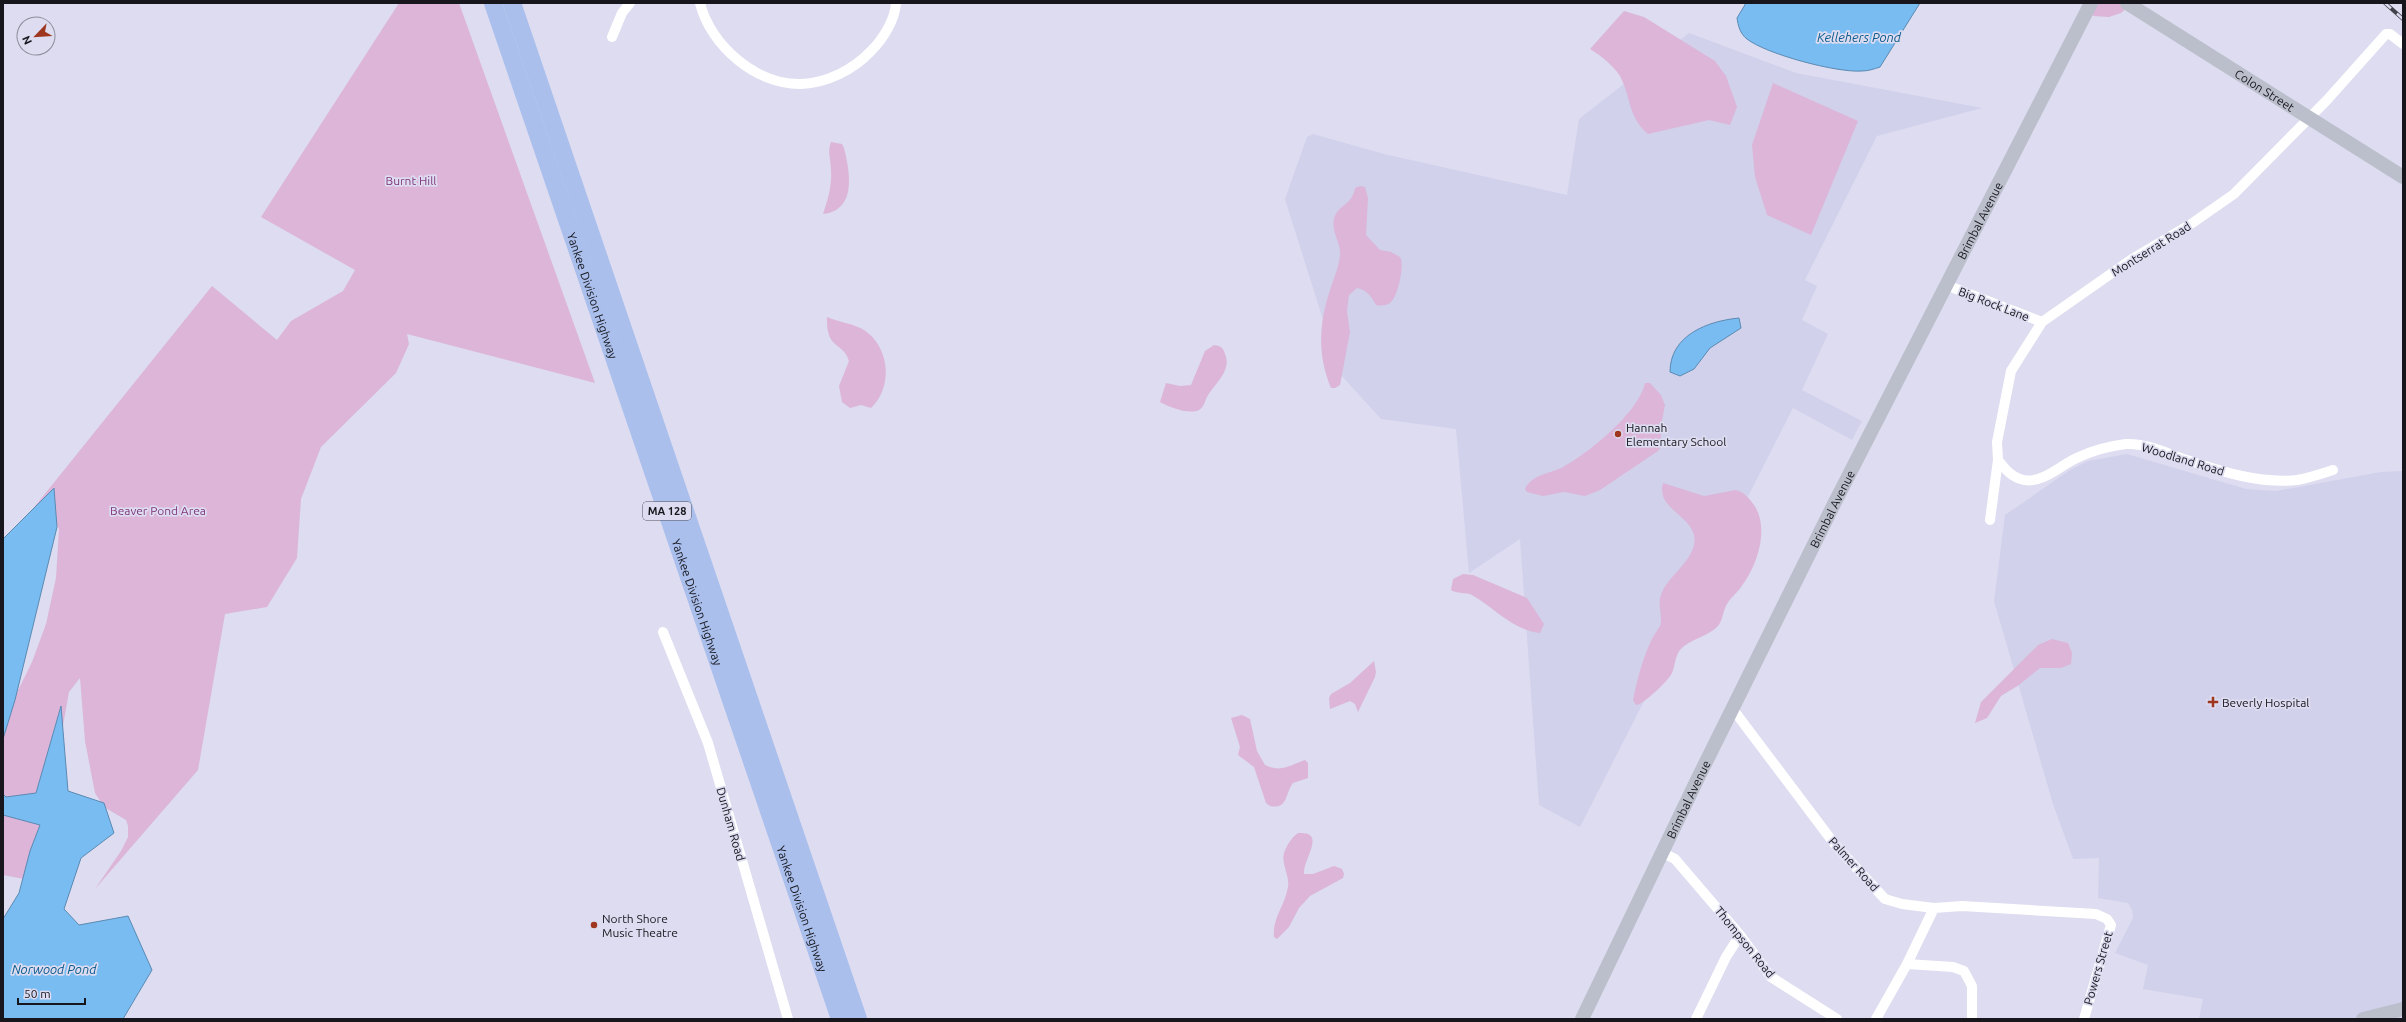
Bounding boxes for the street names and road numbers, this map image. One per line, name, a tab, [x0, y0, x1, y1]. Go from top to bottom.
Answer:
street label: Colon Street	[2233, 66, 2297, 114]
street label: Brimbal Avenue	[1954, 180, 2005, 261]
street label: Montserrat Road	[2109, 219, 2193, 279]
street label: Yankee Division Highway	[565, 231, 621, 360]
street label: Big Rock Lane	[1957, 285, 2031, 323]
street label: Woodland Road	[2140, 440, 2226, 478]
street label: Brimbal Avenue	[1807, 468, 1857, 550]
road number: MA 128	[643, 502, 691, 520]
street label: Yankee Division Highway	[670, 537, 725, 667]
street label: Brimbal Avenue	[1664, 758, 1712, 840]
street label: Dunham Road	[714, 786, 748, 862]
street label: Palmer Road	[1826, 834, 1882, 894]
street label: Yankee Division Highway	[775, 844, 830, 974]
street label: Thompson Road	[1712, 904, 1778, 980]
street label: Powers Street	[2081, 929, 2115, 1006]

